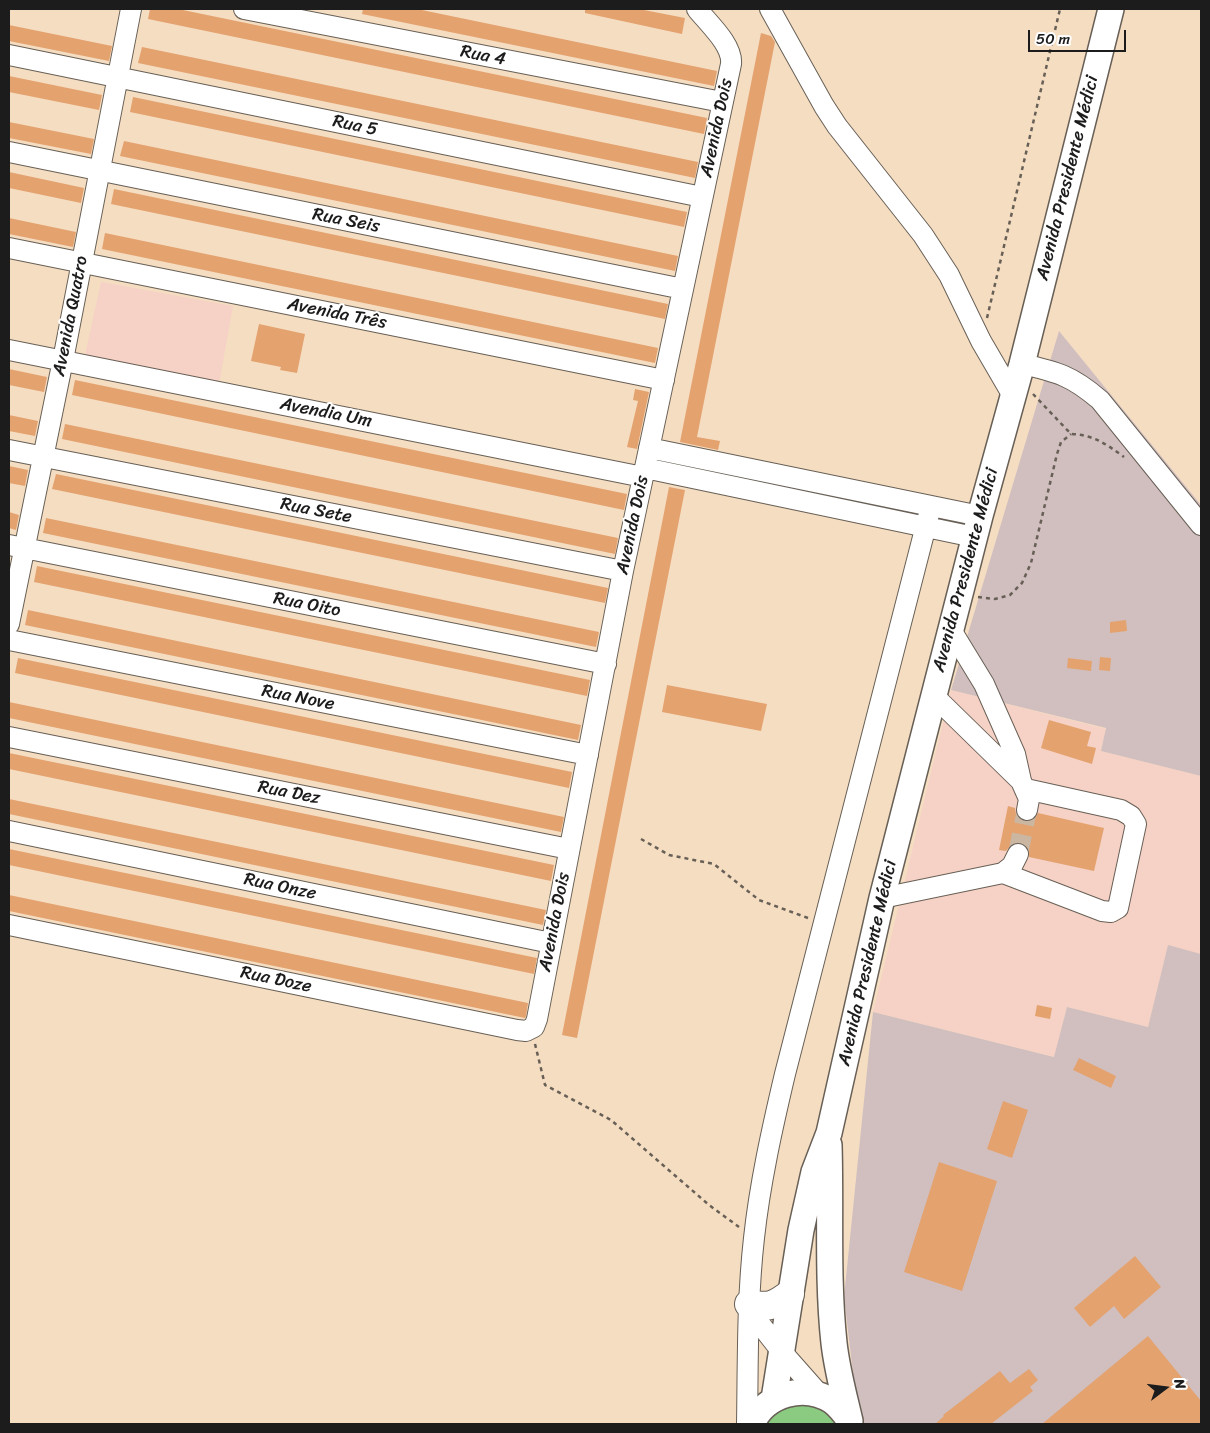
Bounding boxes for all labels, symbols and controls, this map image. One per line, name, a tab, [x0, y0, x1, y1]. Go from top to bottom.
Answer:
scale bar	[1030, 20, 1128, 52]
text: 50 m	[1036, 26, 1070, 52]
street label: Rua 4	[459, 41, 507, 71]
street label: Avenida Presidente Médici	[1032, 73, 1104, 283]
street label: Avenida Dois	[696, 77, 738, 179]
street label: Rua 5	[331, 111, 379, 141]
street label: Rua Seis	[311, 204, 381, 238]
street label: Avenida Quatro	[49, 254, 93, 378]
street label: Avenida Três	[286, 294, 388, 334]
street label: Avendia Um	[278, 394, 374, 432]
street label: Avenida Presidente Médici	[928, 466, 1004, 674]
street label: Avenida Dois	[612, 474, 654, 576]
street label: Rua Sete	[279, 494, 353, 528]
street label: Rua Oito	[272, 588, 342, 622]
street label: Rua Nove	[260, 680, 336, 716]
street label: Rua Dez	[256, 776, 322, 810]
street label: Avenida Presidente Médici	[834, 858, 902, 1068]
street label: Rua Onze	[242, 869, 318, 905]
street label: Avenida Dois	[535, 871, 575, 973]
street label: Rua Doze	[239, 962, 313, 998]
north arrow	[1140, 1363, 1190, 1413]
text: N	[1167, 1376, 1193, 1392]

